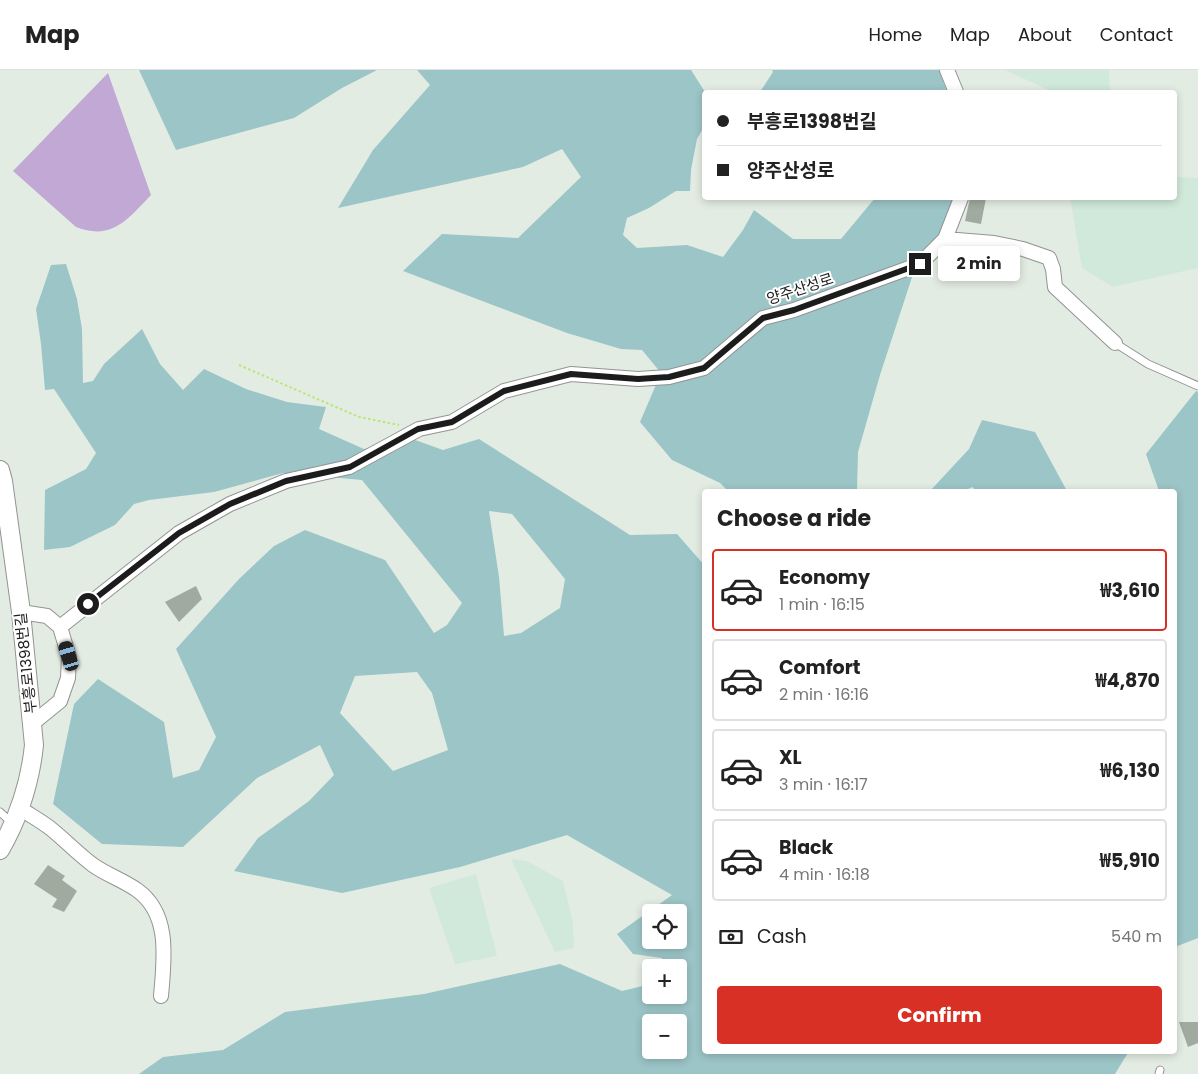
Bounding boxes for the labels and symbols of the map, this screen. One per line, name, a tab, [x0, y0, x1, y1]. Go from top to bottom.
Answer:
callout: 2 min	[938, 246, 1020, 282]
route end	[909, 253, 931, 275]
street label: 양주산성로	[764, 268, 836, 309]
route start	[77, 593, 99, 615]
street label: 부흥로1398번길	[10, 611, 41, 715]
car	[57, 639, 80, 673]

